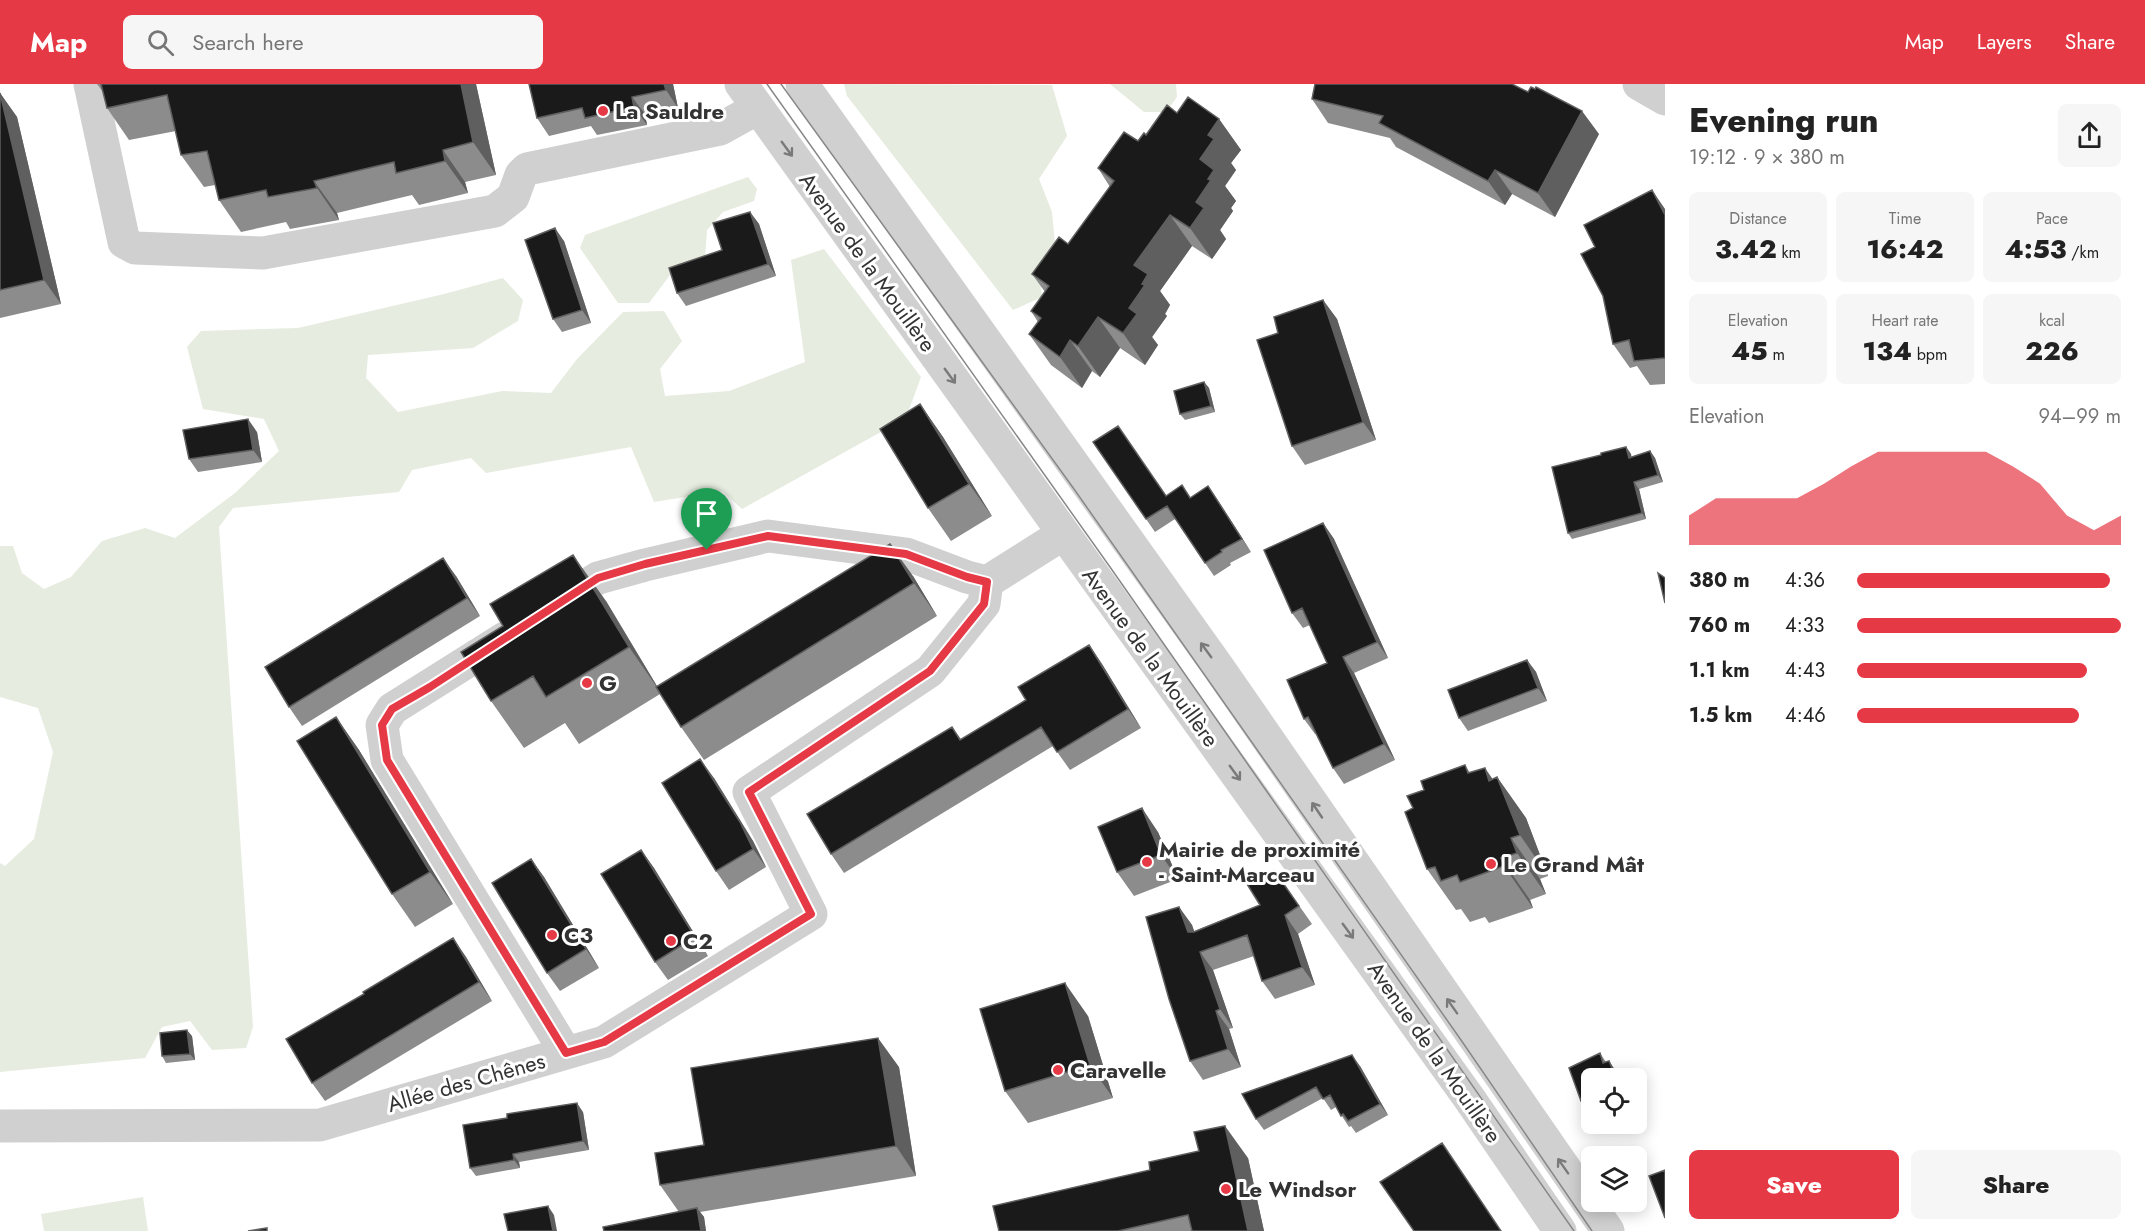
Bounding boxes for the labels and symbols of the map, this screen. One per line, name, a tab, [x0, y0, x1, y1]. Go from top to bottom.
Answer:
place label: La Sauldre	[615, 95, 724, 127]
marker: La Sauldre	[596, 104, 610, 118]
one-way arrow	[781, 140, 794, 156]
street label: Avenue de la Mouillère	[792, 166, 944, 358]
one-way arrow	[944, 367, 956, 383]
pin	[681, 488, 732, 550]
street label: Avenue de la Mouillère	[1075, 561, 1227, 753]
one-way arrow	[1200, 643, 1212, 659]
place label: G	[599, 667, 617, 699]
marker: G	[580, 676, 594, 690]
one-way arrow	[1229, 765, 1241, 781]
one-way arrow	[1311, 803, 1323, 819]
place label: Mairie de proximité - Saint-Marceau	[1159, 833, 1360, 890]
place label: Le Grand Mât	[1503, 848, 1644, 880]
marker: Mairie de proximité - Saint-Marceau	[1140, 855, 1154, 869]
marker: Le Grand Mât	[1484, 857, 1498, 871]
place label: C3	[564, 919, 593, 951]
one-way arrow	[1342, 923, 1355, 939]
place label: C2	[683, 925, 713, 957]
marker: C3	[545, 928, 559, 942]
marker: C2	[664, 934, 678, 948]
street label: Avenue de la Mouillère	[1360, 955, 1510, 1149]
one-way arrow	[1446, 998, 1458, 1014]
street label: Allée des Chênes	[383, 1044, 549, 1120]
place label: Caravelle	[1070, 1054, 1166, 1086]
marker: Caravelle	[1051, 1063, 1065, 1077]
one-way arrow	[1557, 1158, 1569, 1174]
place label: Le Windsor	[1238, 1173, 1357, 1205]
marker: Le Windsor	[1219, 1182, 1233, 1196]

